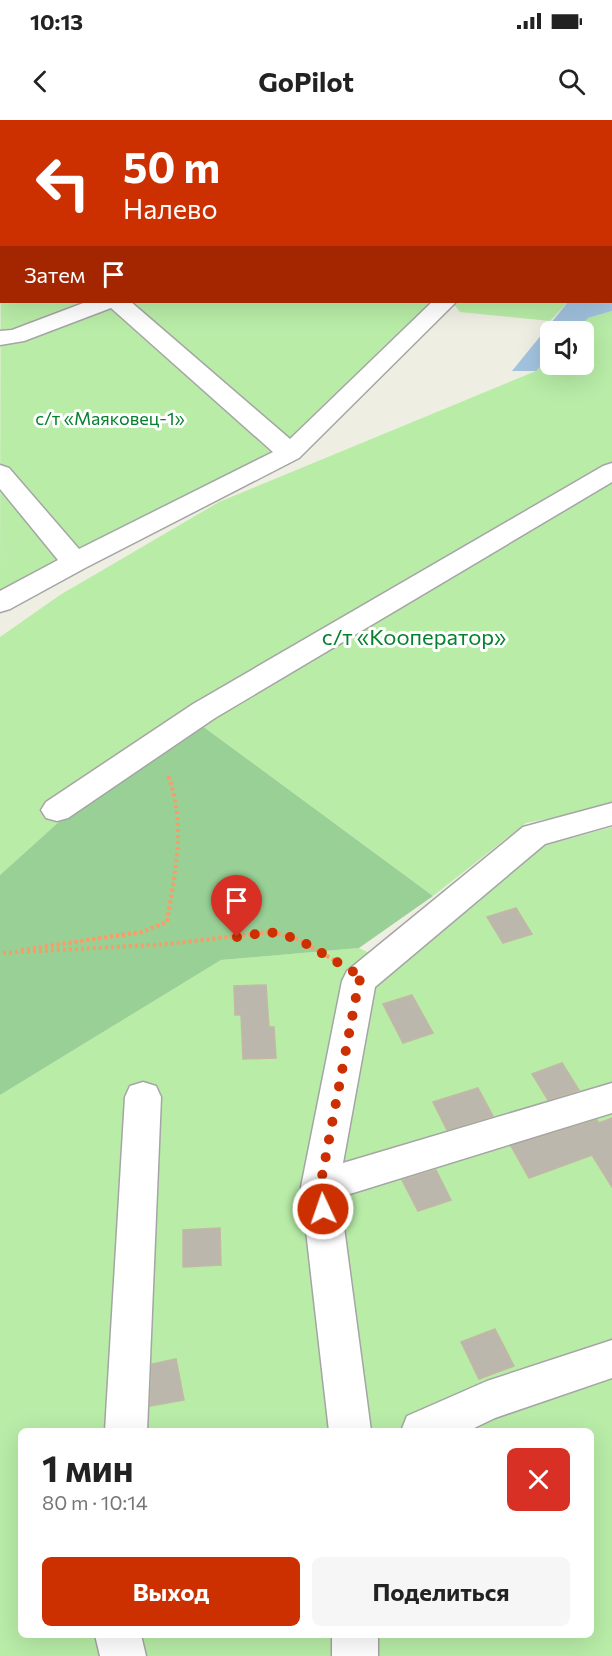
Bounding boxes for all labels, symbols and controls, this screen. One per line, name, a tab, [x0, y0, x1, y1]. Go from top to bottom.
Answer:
text: 10:13	[30, 8, 83, 35]
icon: back	[24, 65, 57, 98]
text: GoPilot	[258, 65, 354, 98]
icon: search	[555, 65, 588, 98]
text: 50 m	[123, 140, 220, 192]
icon: left	[24, 144, 102, 222]
text: Налево	[123, 192, 218, 225]
icon: arrive	[97, 258, 130, 291]
text: Затем	[24, 261, 85, 288]
map controls	[540, 321, 594, 375]
button: sound	[540, 321, 594, 375]
park label: с/т «Маяковец-1»	[35, 407, 185, 429]
park label: с/т «Кооператор»	[322, 623, 506, 650]
pin	[211, 875, 262, 937]
icon: arrive	[220, 884, 253, 917]
position arrow	[291, 1177, 355, 1241]
text: 1 мин	[42, 1445, 134, 1489]
button: close	[507, 1448, 570, 1511]
text: 80 m · 10:14	[42, 1490, 148, 1514]
button: Выход	[42, 1557, 300, 1626]
button: Поделиться	[312, 1557, 570, 1626]

